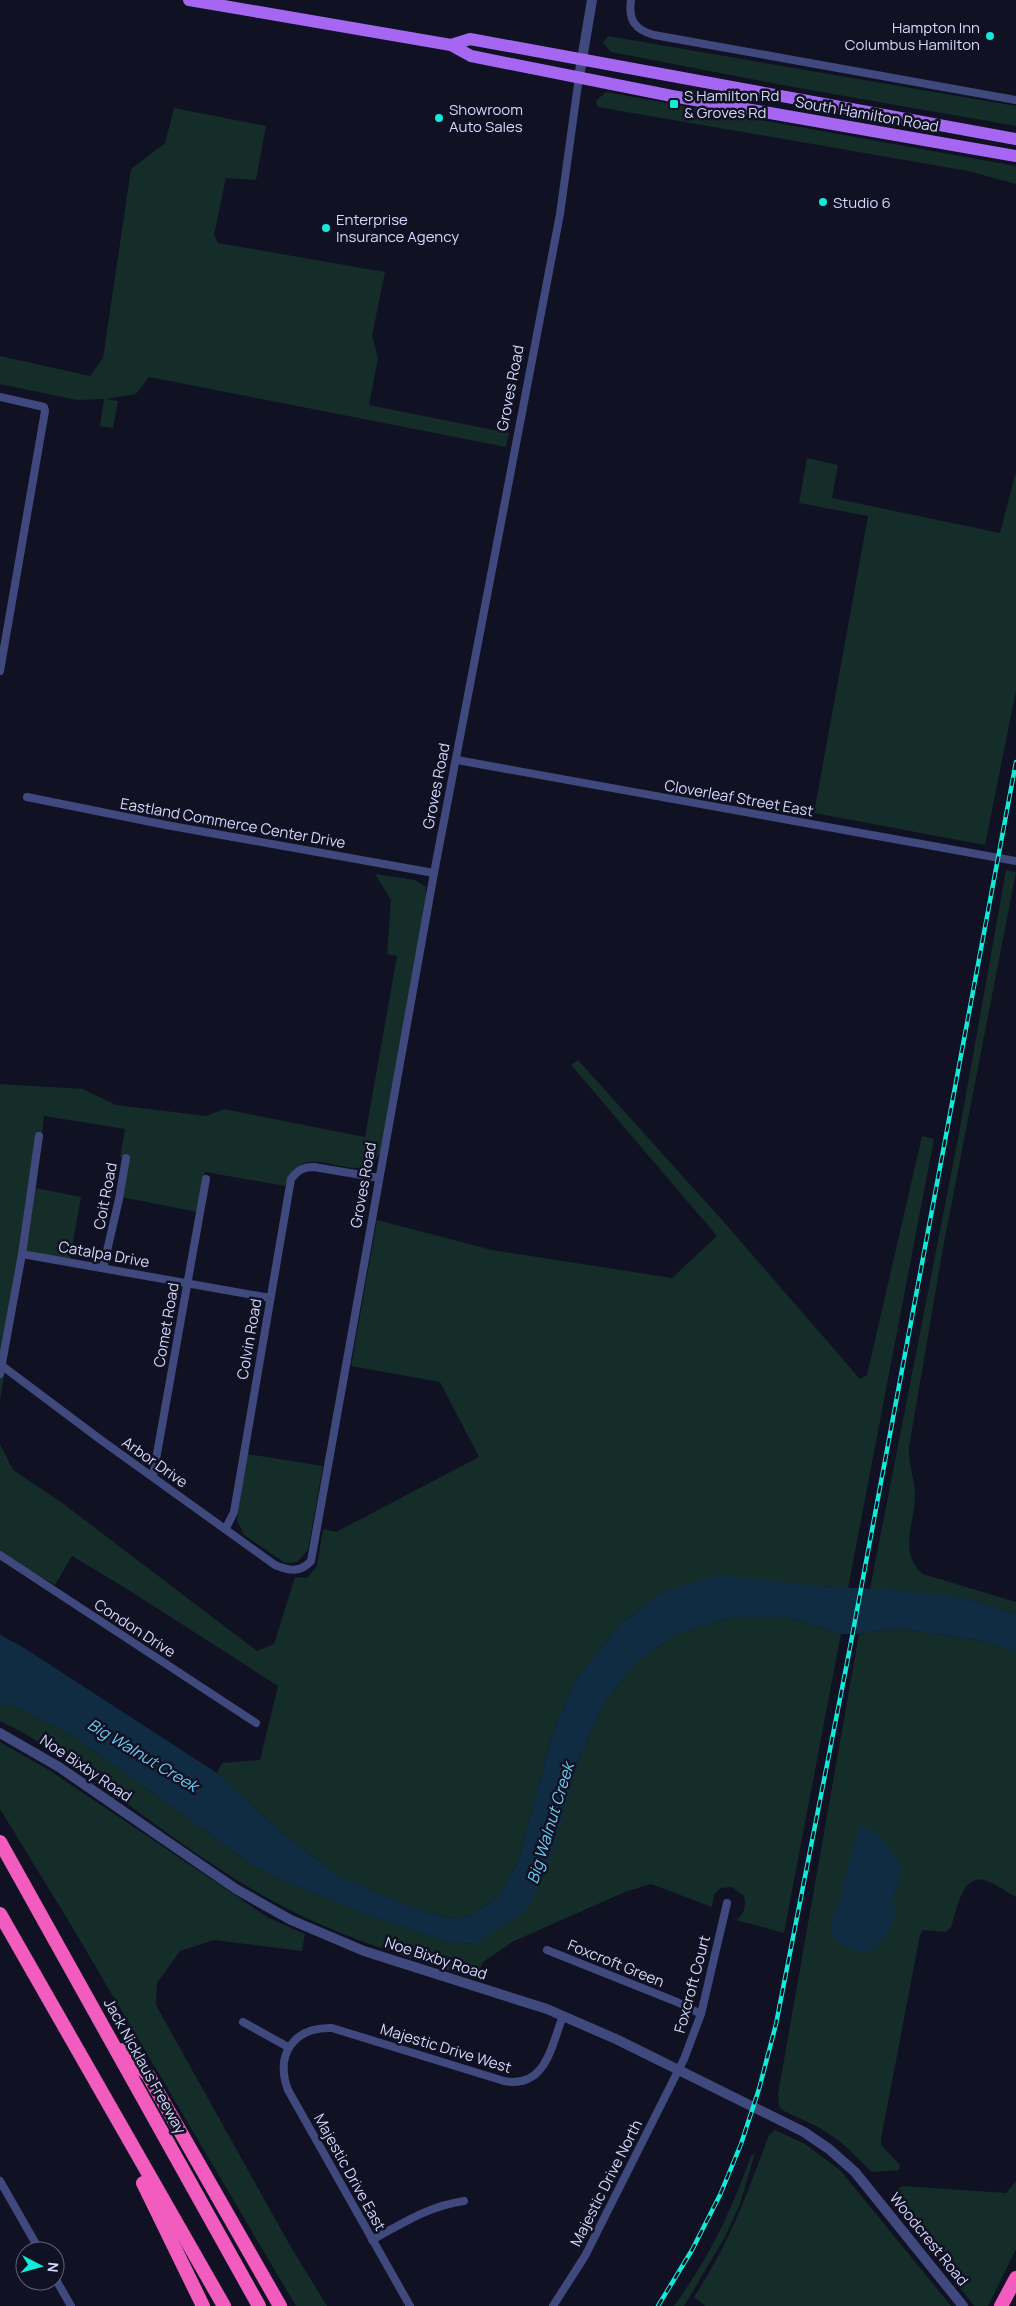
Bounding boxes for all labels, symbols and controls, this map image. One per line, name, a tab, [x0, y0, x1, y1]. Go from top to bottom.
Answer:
place label: Hampton Inn Columbus Hamilton	[845, 17, 980, 55]
marker: Hampton Inn Columbus Hamilton	[984, 30, 996, 42]
place label: S Hamilton Rd & Groves Rd	[684, 85, 779, 123]
street label: South Hamilton Road	[794, 91, 940, 137]
marker: S Hamilton Rd & Groves Rd	[668, 98, 680, 110]
place label: Showroom Auto Sales	[449, 99, 523, 137]
marker: Showroom Auto Sales	[433, 112, 445, 124]
place label: Studio 6	[833, 192, 891, 213]
marker: Studio 6	[817, 196, 829, 208]
place label: Enterprise Insurance Agency	[336, 209, 459, 247]
marker: Enterprise Insurance Agency	[320, 222, 332, 234]
street label: Groves Road	[491, 343, 529, 433]
street label: Groves Road	[417, 741, 455, 831]
street label: Cloverleaf Street East	[663, 775, 815, 821]
street label: Eastland Commerce Center Drive	[119, 793, 347, 853]
street label: Groves Road	[345, 1140, 381, 1230]
street label: Coit Road	[88, 1161, 122, 1231]
street label: Catalpa Drive	[57, 1236, 151, 1272]
street label: Comet Road	[148, 1281, 184, 1369]
street label: Colvin Road	[232, 1297, 266, 1381]
street label: Arbor Drive	[118, 1432, 192, 1493]
street label: Condon Drive	[90, 1594, 180, 1662]
water label: Big Walnut Creek	[84, 1713, 204, 1798]
street label: Noe Bixby Road	[36, 1730, 136, 1806]
water label: Big Walnut Creek	[521, 1758, 579, 1886]
street label: Noe Bixby Road	[382, 1932, 490, 1984]
street label: Foxcroft Court	[669, 1933, 715, 2035]
street label: Foxcroft Green	[565, 1934, 668, 1992]
street label: Jack Nicklaus Freeway	[99, 1994, 191, 2138]
street label: Majestic Drive West	[378, 2018, 514, 2078]
street label: Majestic Drive East	[309, 2110, 391, 2234]
street label: Majestic Drive North	[565, 2116, 647, 2250]
street label: Woodcrest Road	[885, 2188, 973, 2290]
north arrow	[15, 2241, 65, 2291]
text: N	[43, 2261, 63, 2273]

